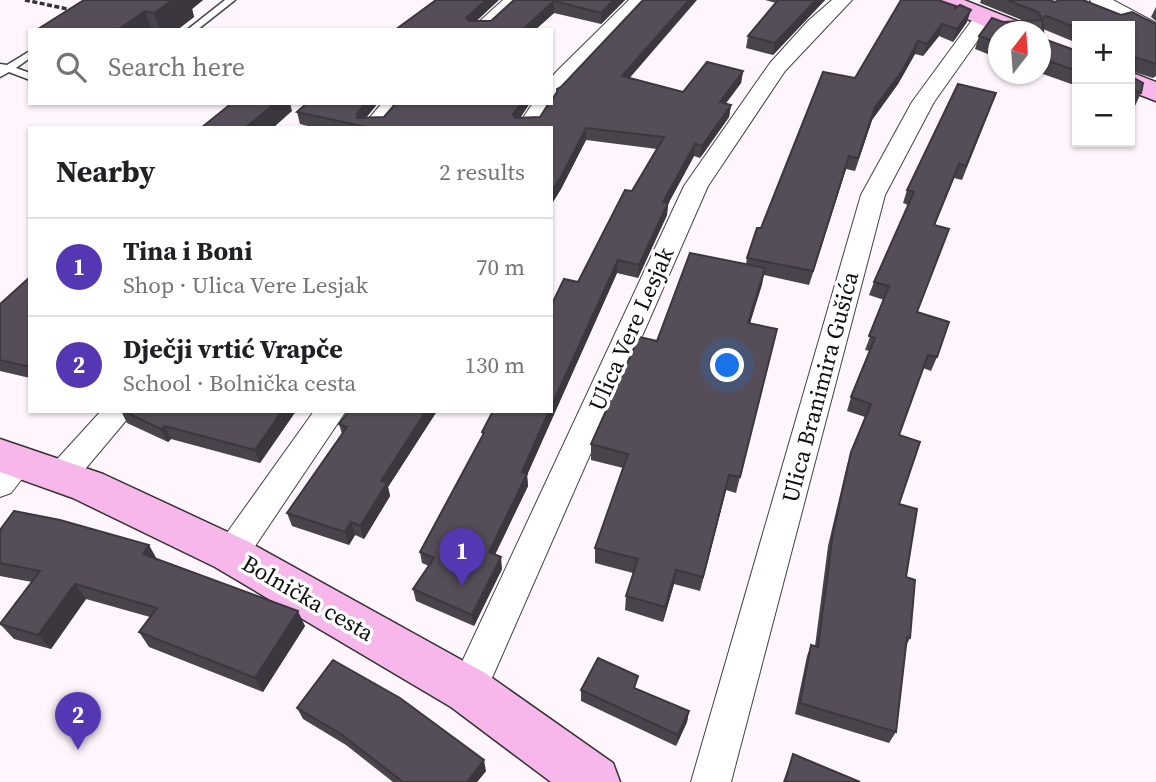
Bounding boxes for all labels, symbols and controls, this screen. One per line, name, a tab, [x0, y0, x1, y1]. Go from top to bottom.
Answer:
north arrow	[988, 21, 1051, 84]
map controls	[1072, 21, 1135, 147]
button: +	[1072, 21, 1135, 84]
search box	[28, 28, 553, 105]
icon: search	[52, 48, 90, 86]
text: Search here	[108, 49, 245, 85]
button: −	[1072, 84, 1135, 147]
text: Nearby	[56, 151, 155, 192]
text: 2 results	[439, 156, 525, 188]
text: Tina i Boni	[123, 233, 252, 269]
street label: Ulica Vere Lesjak	[581, 242, 682, 416]
text: 1	[73, 251, 85, 283]
text: 70 m	[476, 251, 525, 283]
street label: Ulica Branimira Gušića	[774, 268, 866, 506]
text: Shop · Ulica Vere Lesjak	[123, 269, 368, 301]
text: Dječji vrtić Vrapče	[123, 331, 343, 367]
your location	[710, 348, 744, 382]
text: 2	[73, 349, 85, 381]
text: 130 m	[464, 349, 525, 381]
text: School · Bolnička cesta	[123, 367, 356, 399]
pin: 1	[439, 528, 485, 586]
street label: Bolnička cesta	[236, 547, 380, 649]
pin: 2	[55, 692, 101, 750]

